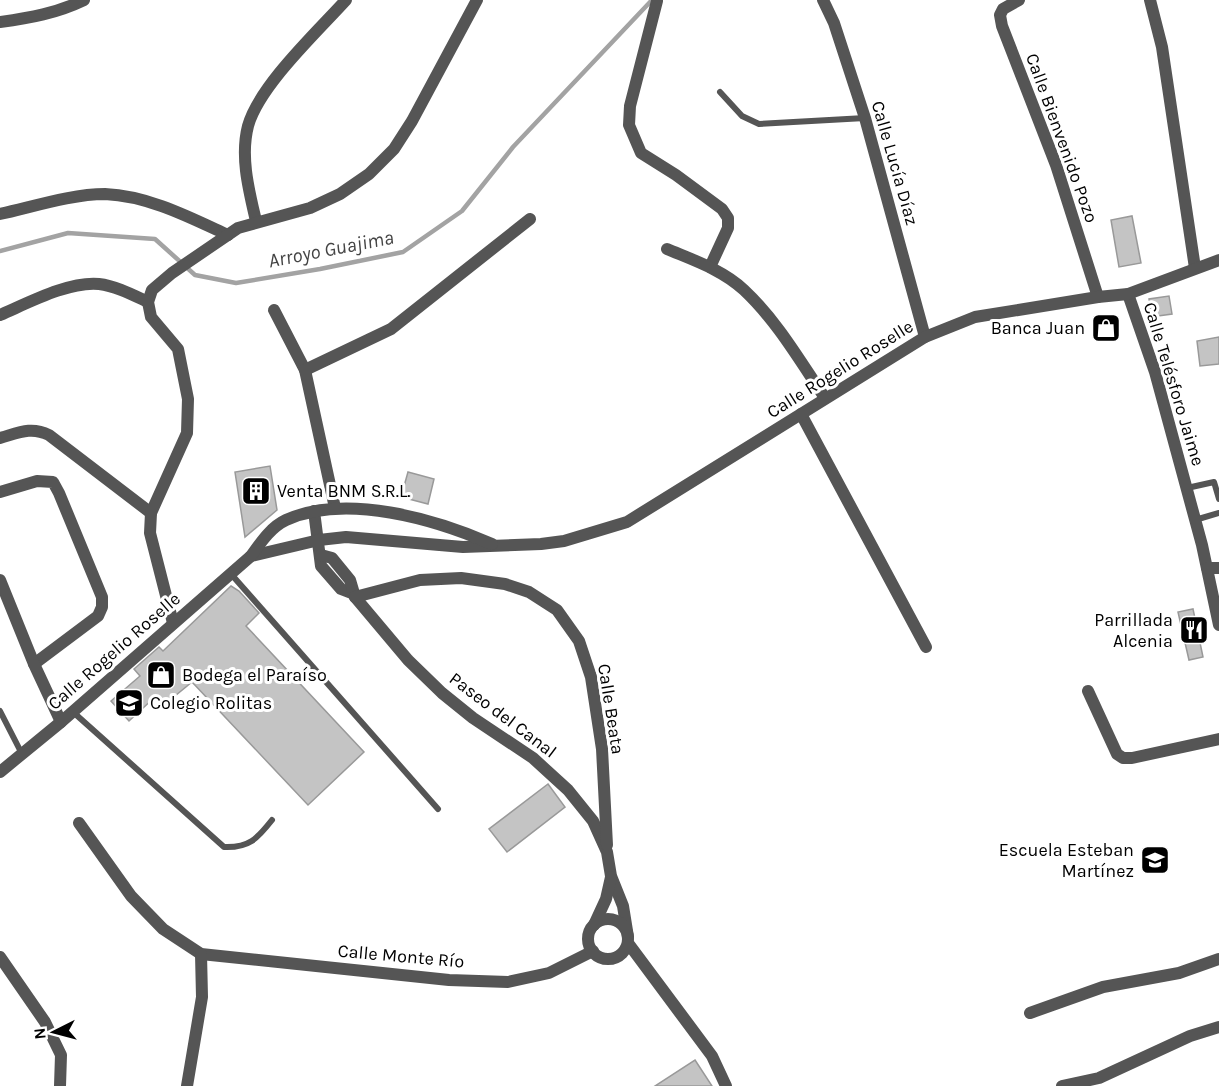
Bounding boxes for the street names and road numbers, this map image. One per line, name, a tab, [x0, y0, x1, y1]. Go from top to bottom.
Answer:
street label: Calle Bienvenido Pozo	[1021, 50, 1103, 226]
street label: Calle Lucía Díaz	[867, 98, 923, 228]
street label: Calle Telésforo Jaime	[1139, 300, 1209, 468]
street label: Calle Rogelio Roselle	[763, 315, 917, 423]
street label: Calle Rogelio Roselle	[43, 588, 185, 714]
street label: Calle Beata	[593, 662, 629, 756]
street label: Paseo del Canal	[445, 667, 561, 763]
street label: Calle Monte Río	[337, 940, 465, 972]

